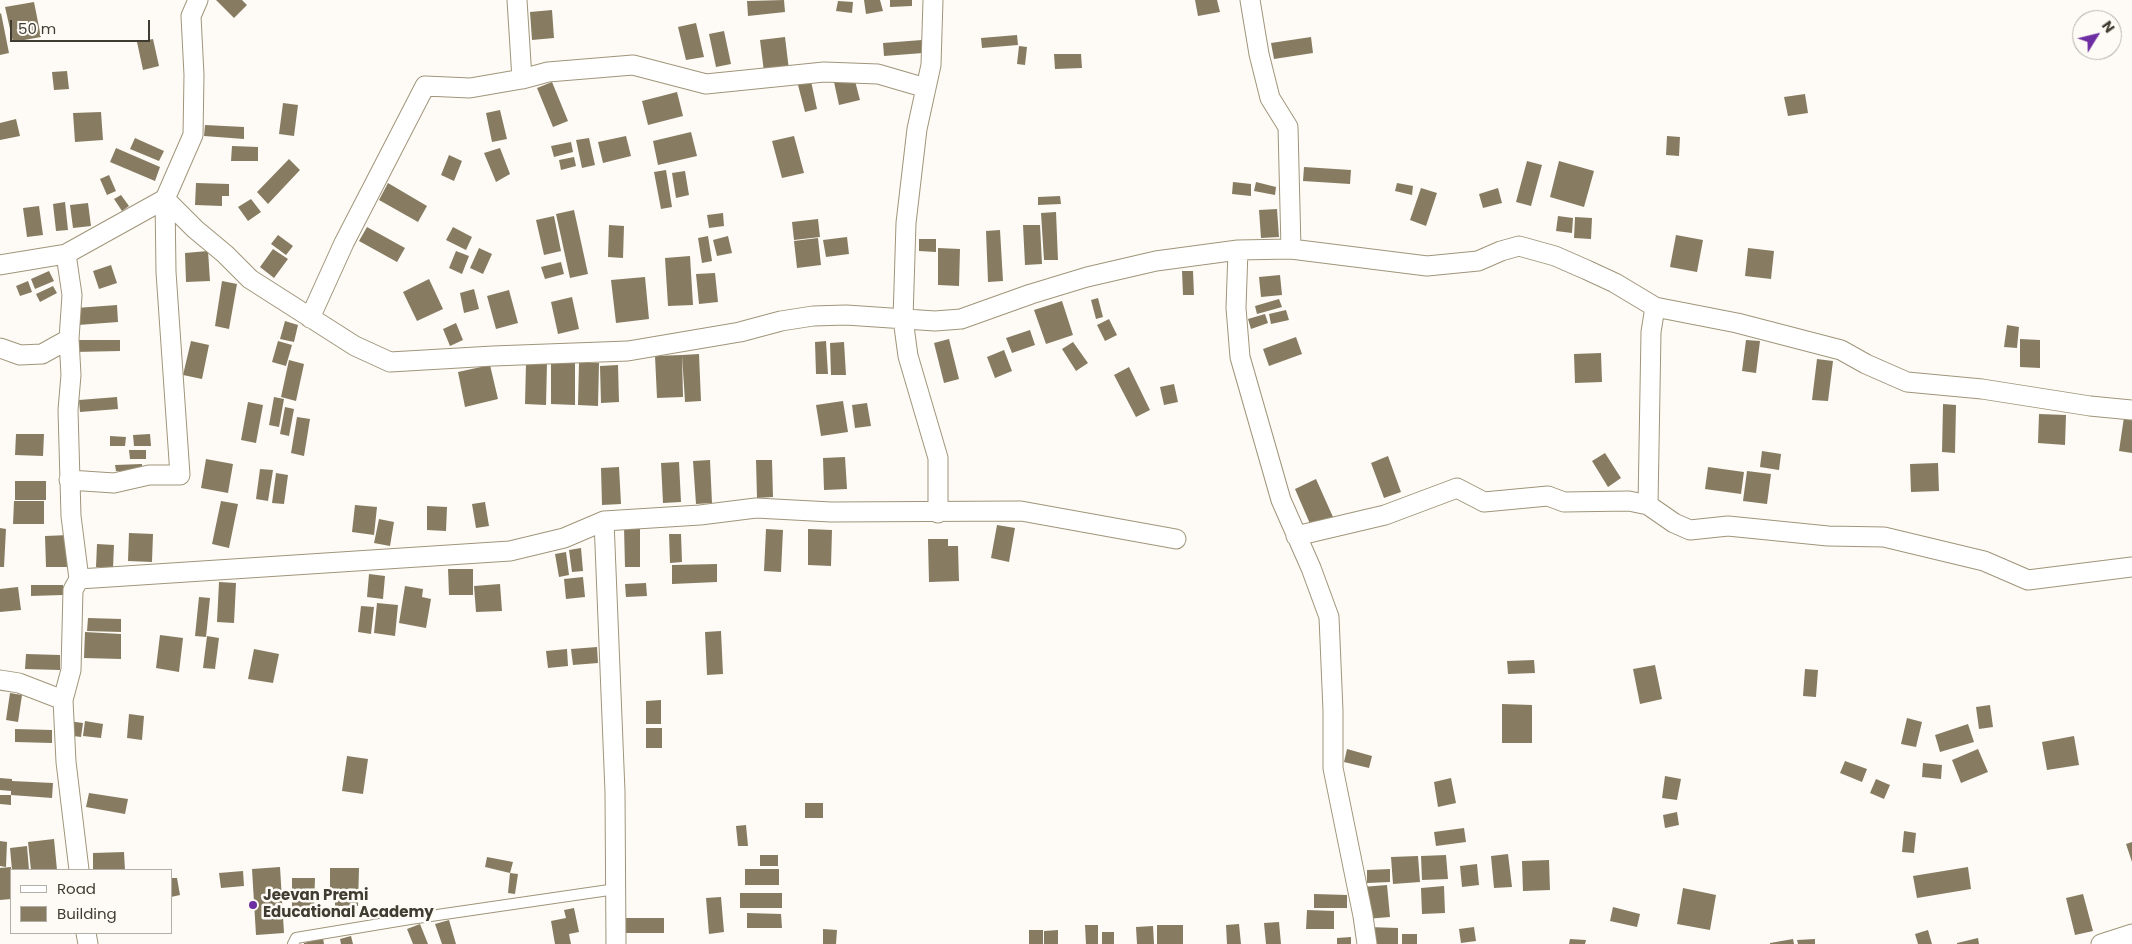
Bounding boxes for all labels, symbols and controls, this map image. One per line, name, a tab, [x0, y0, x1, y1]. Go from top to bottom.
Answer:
scale bar	[12, 10, 152, 42]
north arrow	[2072, 10, 2122, 60]
text: N	[2097, 17, 2120, 37]
text: 50 m	[18, 18, 56, 39]
legend	[10, 869, 172, 934]
text: Road	[57, 878, 96, 899]
place label: Jeevan Premi Educational Academy	[263, 887, 434, 922]
marker: Jeevan Premi Educational Academy	[247, 899, 259, 911]
text: Building	[57, 903, 117, 924]

